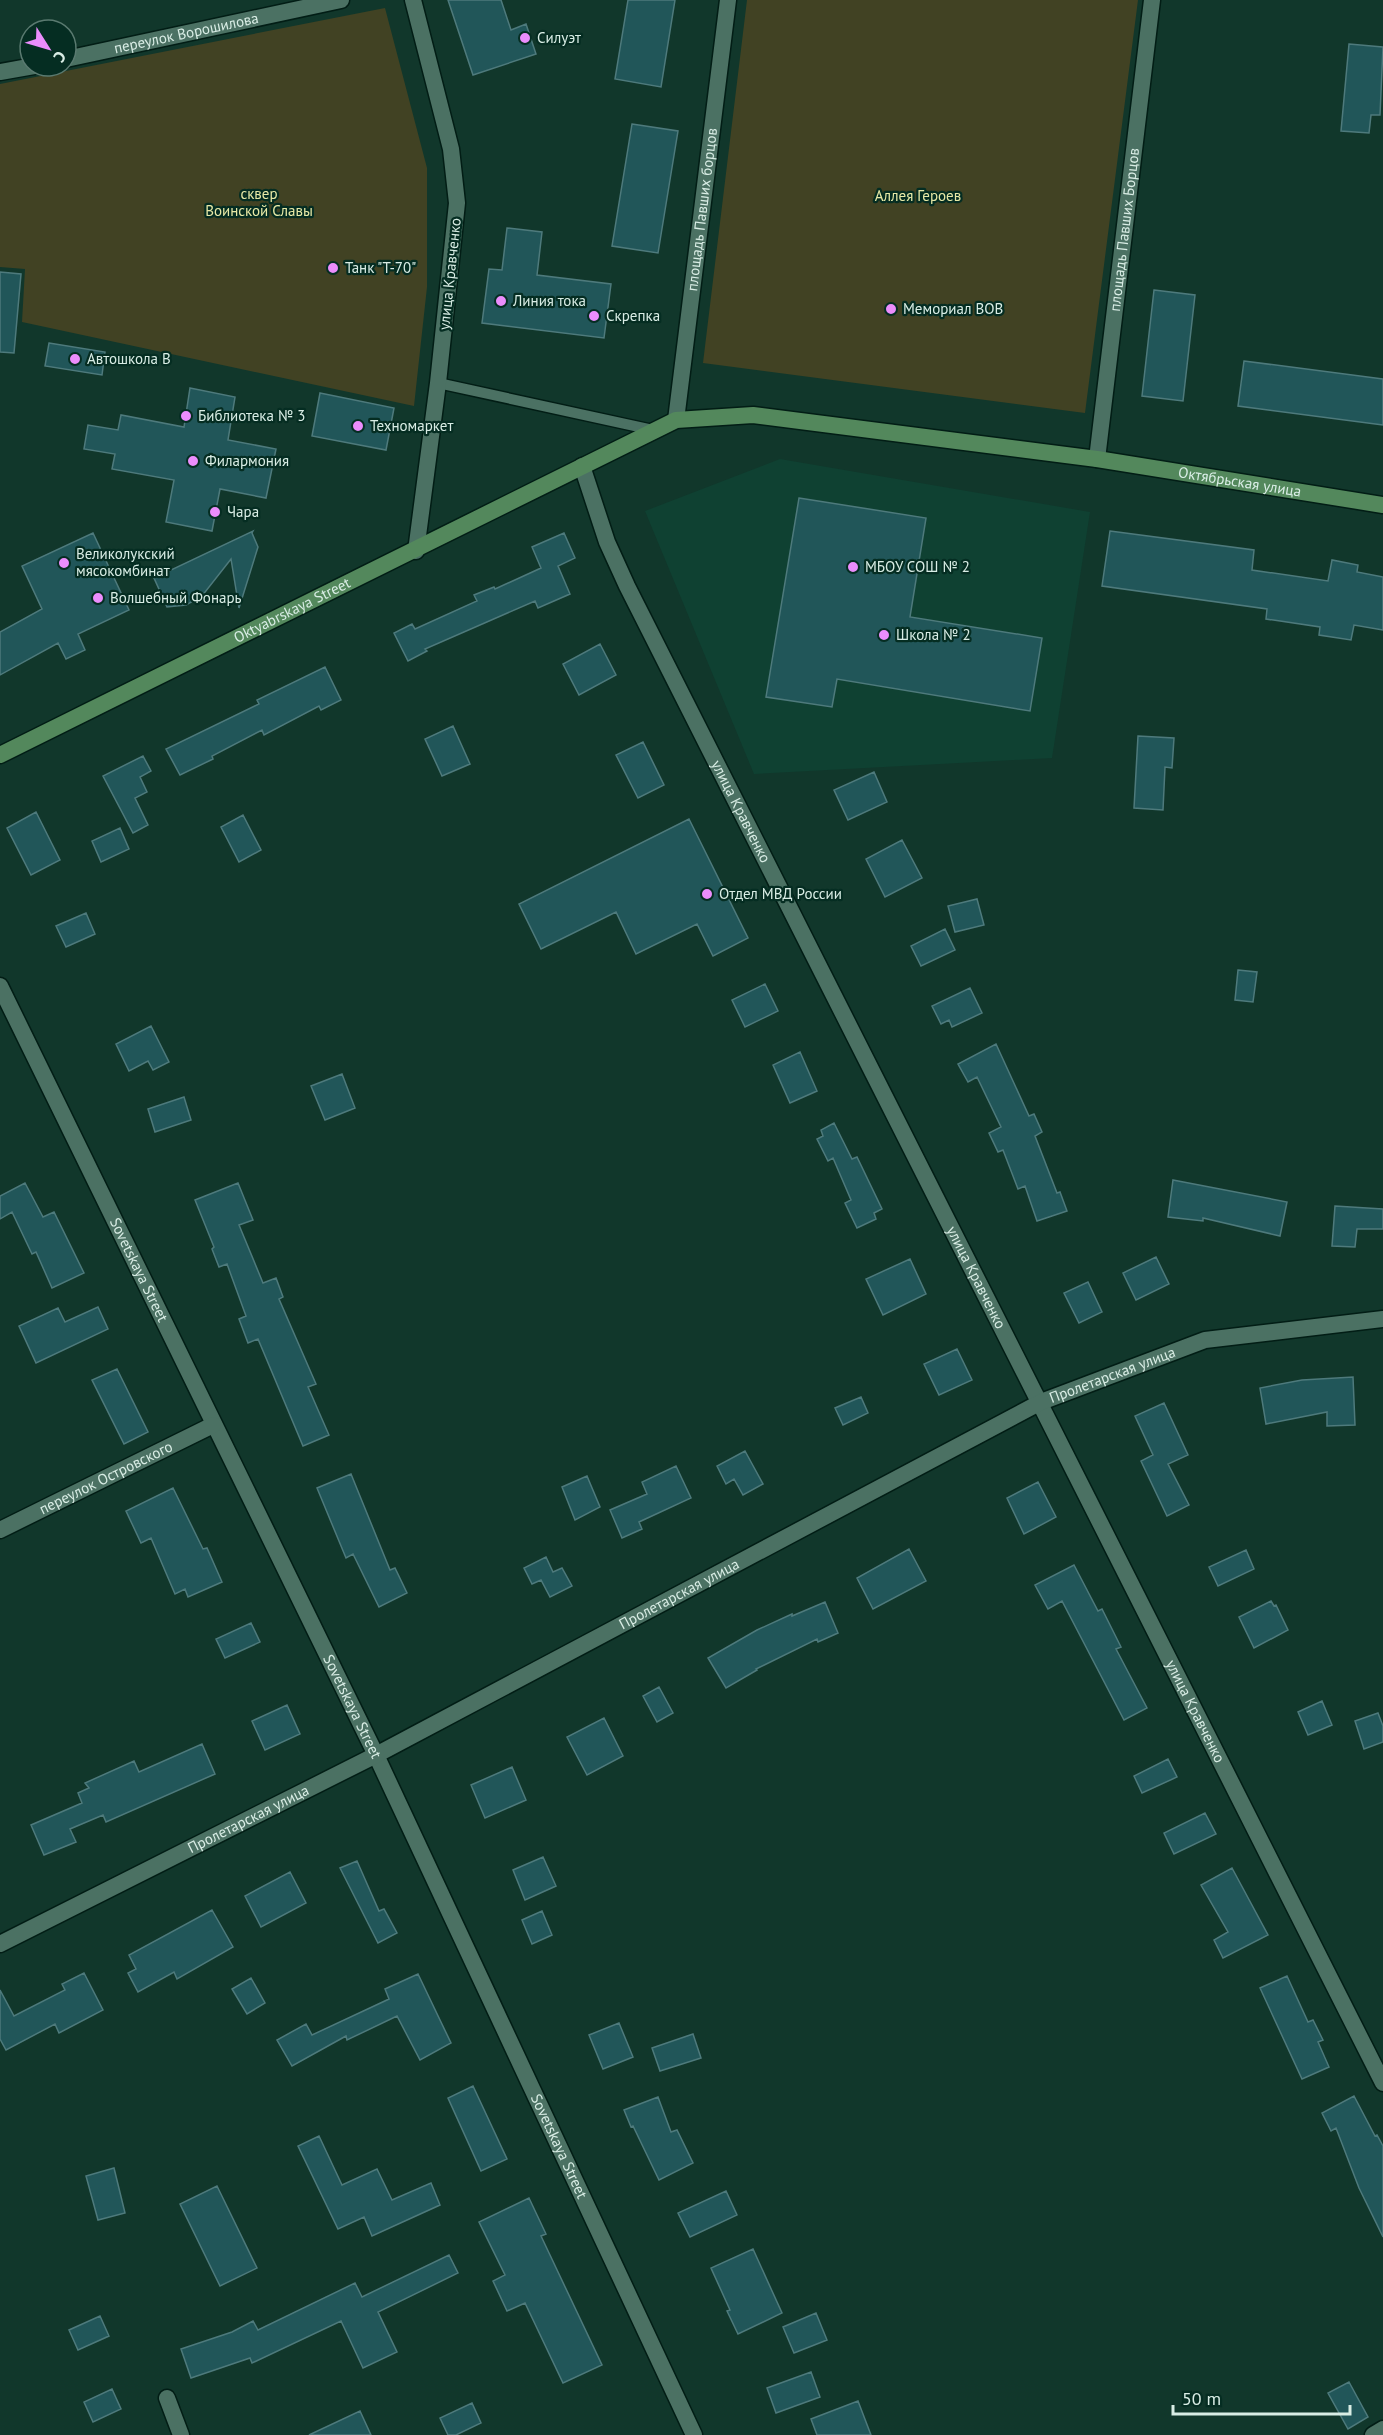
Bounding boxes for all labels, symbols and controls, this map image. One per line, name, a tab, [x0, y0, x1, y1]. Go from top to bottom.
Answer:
street label: переулок Ворошилова	[112, 8, 260, 57]
north arrow	[18, 18, 78, 78]
place label: Силуэт	[537, 28, 581, 47]
marker: Силуэт	[518, 31, 532, 45]
text: С	[49, 47, 71, 67]
street label: площадь Павших борцов	[682, 127, 721, 292]
street label: площадь Павших Борцов	[1105, 147, 1143, 312]
park label: сквер Воинской Славы	[205, 184, 313, 220]
park label: Аллея Героев	[875, 186, 961, 205]
street label: улица Кравченко	[434, 217, 465, 331]
place label: Танк "Т-70"	[345, 258, 416, 277]
marker: Танк "Т-70"	[326, 261, 340, 275]
place label: Линия тока	[512, 291, 586, 310]
marker: Линия тока	[494, 294, 508, 308]
place label: Мемориал ВОВ	[903, 299, 1003, 318]
marker: Мемориал ВОВ	[884, 302, 898, 316]
place label: Скрепка	[606, 306, 660, 325]
marker: Скрепка	[587, 309, 601, 323]
place label: Автошкола В	[87, 349, 171, 368]
marker: Автошкола В	[68, 352, 82, 366]
place label: Библиотека № 3	[198, 406, 305, 425]
marker: Библиотека № 3	[179, 409, 193, 423]
place label: Техномаркет	[370, 416, 453, 435]
marker: Техномаркет	[351, 419, 365, 433]
place label: Филармония	[205, 451, 289, 470]
marker: Филармония	[186, 454, 200, 468]
street label: Октябрьская улица	[1177, 462, 1303, 501]
place label: Чара	[227, 502, 259, 521]
marker: Чара	[208, 505, 222, 519]
place label: Великолукский мясокомбинат	[76, 544, 175, 580]
marker: Великолукский мясокомбинат	[57, 556, 71, 570]
place label: МБОУ СОШ № 2	[865, 557, 970, 576]
marker: МБОУ СОШ № 2	[846, 560, 860, 574]
street label: Oktyabrskaya Street	[230, 573, 353, 647]
place label: Волшебный Фонарь	[110, 588, 242, 607]
marker: Волшебный Фонарь	[91, 591, 105, 605]
place label: Школа № 2	[896, 625, 971, 644]
marker: Школа № 2	[877, 628, 891, 642]
street label: улица Кравченко	[707, 757, 775, 866]
place label: Отдел МВД России	[719, 884, 842, 903]
marker: Отдел МВД России	[700, 887, 714, 901]
street label: Sovetskaya Street	[106, 1215, 173, 1325]
street label: улица Кравченко	[943, 1223, 1011, 1332]
street label: Пролетарская улица	[1046, 1342, 1178, 1407]
street label: переулок Островского	[36, 1437, 175, 1518]
street label: Пролетарская улица	[615, 1554, 742, 1633]
street label: Sovetskaya Street	[319, 1651, 386, 1761]
street label: улица Кравченко	[1162, 1657, 1230, 1766]
street label: Пролетарская улица	[184, 1780, 312, 1857]
street label: Sovetskaya Street	[527, 2091, 592, 2202]
scale bar	[1173, 2378, 1350, 2416]
text: 50 m	[1182, 2387, 1221, 2410]

